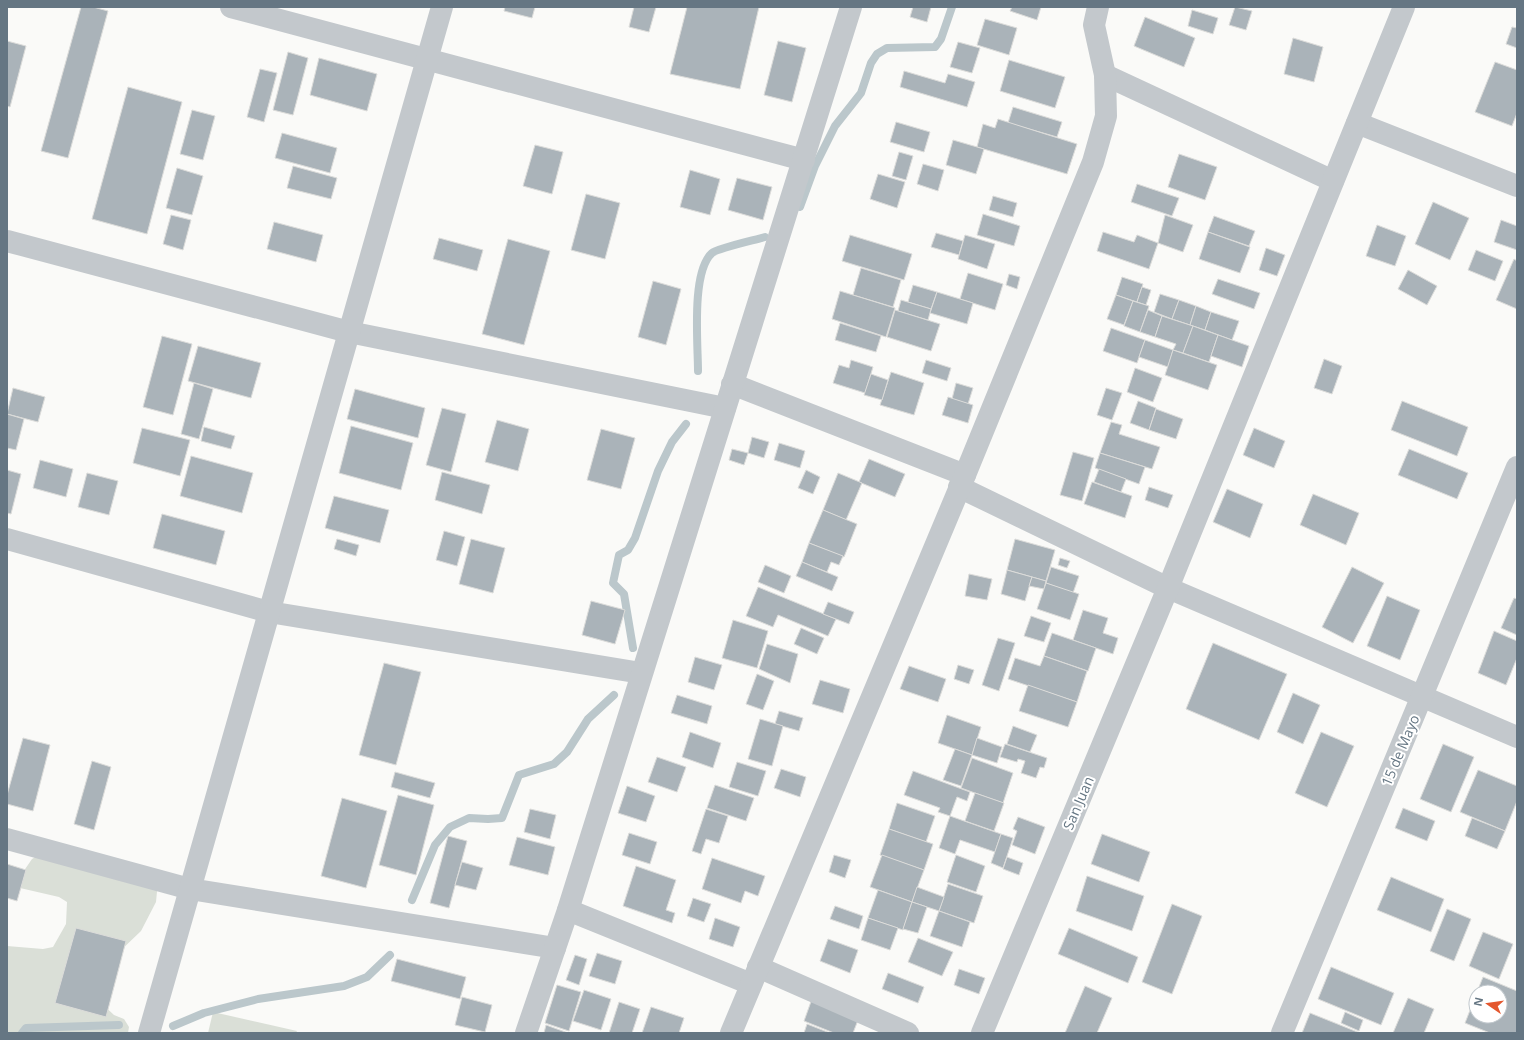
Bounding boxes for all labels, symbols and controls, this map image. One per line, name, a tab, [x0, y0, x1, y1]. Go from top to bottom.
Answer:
street label: 15 de Mayo	[1376, 712, 1424, 788]
street label: San Juan	[1058, 773, 1098, 833]
north arrow	[1468, 984, 1508, 1024]
text: N	[1469, 996, 1486, 1008]

